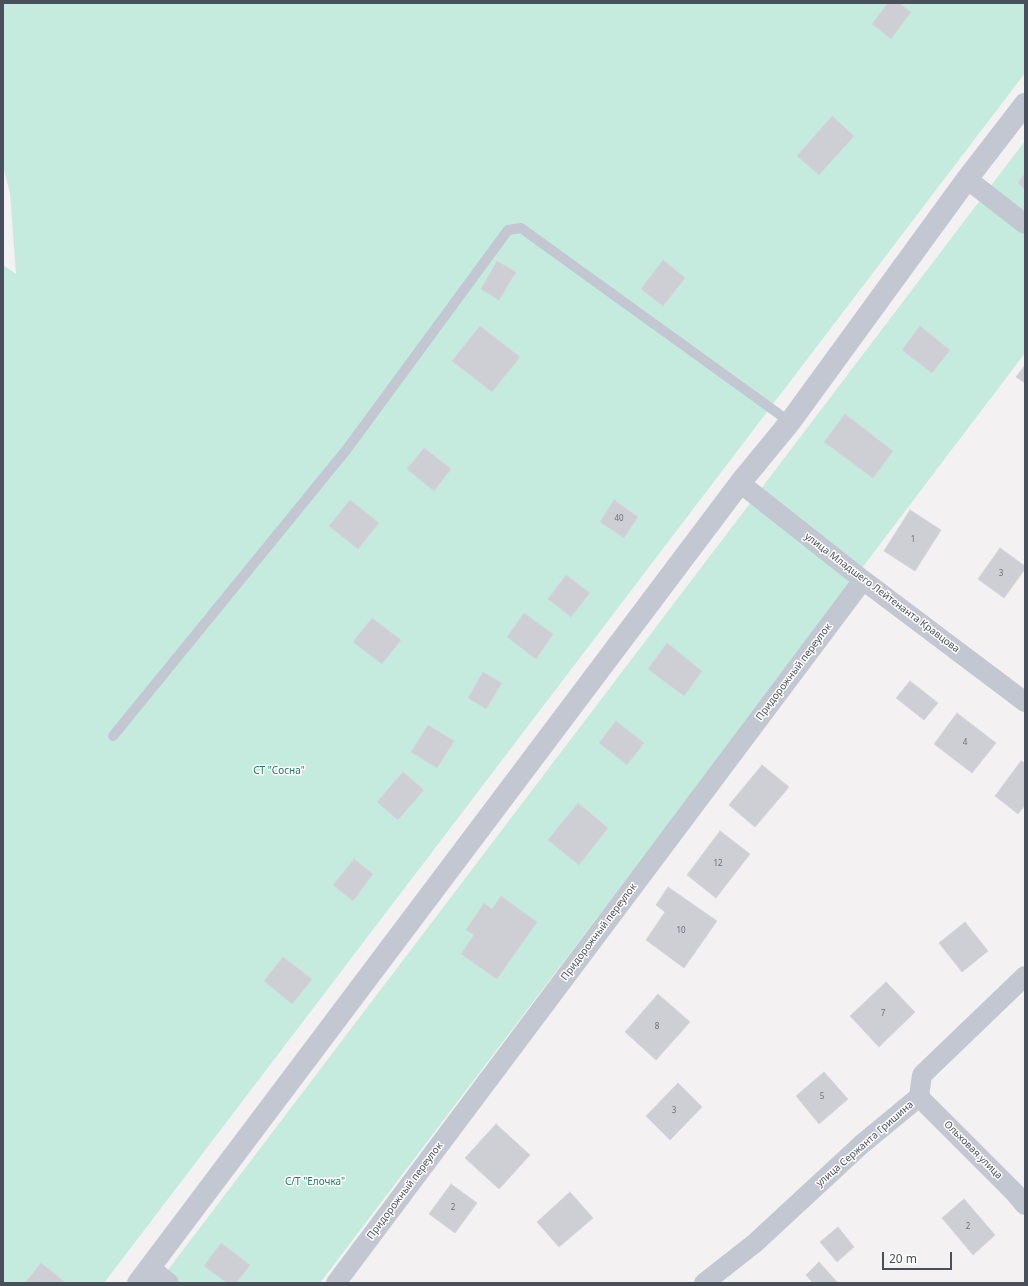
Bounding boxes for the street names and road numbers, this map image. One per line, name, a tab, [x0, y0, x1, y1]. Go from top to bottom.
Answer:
street label: улица Младшего Лейтенанта Кравцова	[802, 531, 962, 655]
street label: Придорожный переулок	[754, 621, 834, 723]
street label: Придорожный переулок	[559, 881, 639, 983]
street label: улица Сержанта Гришина	[814, 1099, 916, 1189]
street label: Ольховая улица	[941, 1118, 1005, 1182]
street label: Придорожный переулок	[365, 1140, 445, 1242]

